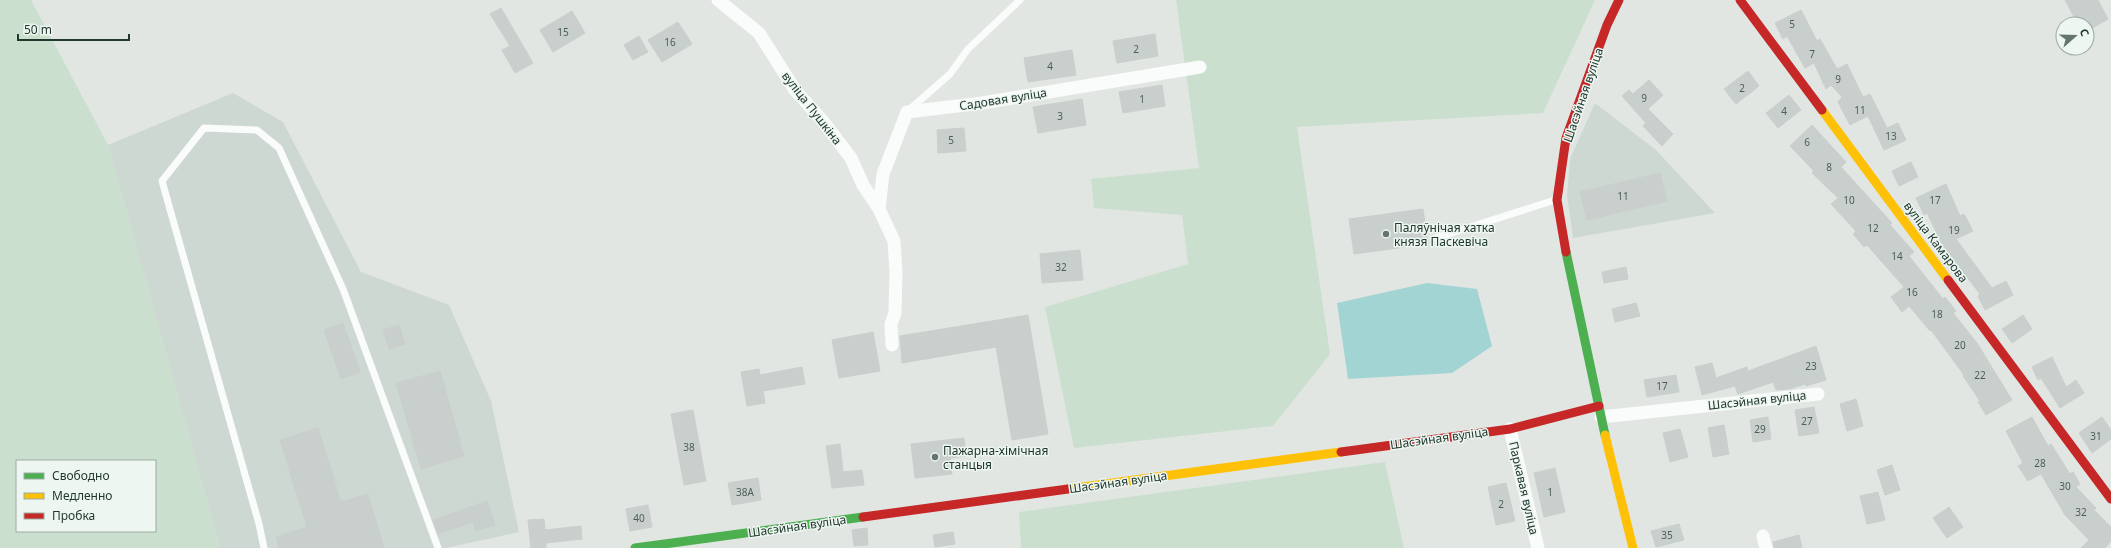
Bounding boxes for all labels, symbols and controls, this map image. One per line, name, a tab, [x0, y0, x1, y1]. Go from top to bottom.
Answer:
scale bar	[18, 16, 129, 42]
north arrow	[2055, 16, 2095, 56]
house number: 5	[1789, 17, 1795, 31]
text: 50 m	[24, 21, 52, 38]
house number: 15	[557, 25, 569, 39]
text: С	[2077, 27, 2093, 38]
house number: 16	[664, 35, 676, 49]
house number: 2	[1133, 42, 1139, 56]
street label: Шасэйная вуліца	[1559, 46, 1607, 144]
house number: 7	[1809, 47, 1815, 61]
house number: 4	[1047, 59, 1053, 73]
street label: вуліца Пушкіна	[778, 68, 846, 148]
house number: 9	[1835, 72, 1841, 86]
house number: 2	[1739, 81, 1745, 95]
street label: Садовая вуліца	[958, 84, 1048, 114]
house number: 9	[1641, 91, 1647, 105]
house number: 1	[1139, 92, 1145, 106]
house number: 11	[1854, 103, 1866, 117]
house number: 4	[1781, 104, 1787, 118]
house number: 3	[1057, 109, 1063, 123]
house number: 13	[1885, 129, 1897, 143]
house number: 5	[948, 133, 954, 147]
house number: 6	[1804, 135, 1810, 149]
house number: 8	[1826, 160, 1832, 174]
house number: 11	[1617, 189, 1629, 203]
house number: 10	[1843, 193, 1855, 207]
house number: 17	[1929, 193, 1941, 207]
street label: вуліца Камарова	[1900, 198, 1972, 286]
place label: Паляўнічая хатка князя Паскевіча	[1394, 219, 1495, 250]
house number: 12	[1867, 221, 1879, 235]
house number: 19	[1948, 223, 1960, 237]
marker: Паляўнічая хатка князя Паскевіча	[1381, 229, 1391, 239]
house number: 14	[1891, 249, 1903, 263]
house number: 32	[1055, 260, 1067, 274]
house number: 16	[1906, 285, 1918, 299]
house number: 18	[1931, 307, 1943, 321]
house number: 20	[1954, 338, 1966, 352]
house number: 23	[1805, 359, 1817, 373]
house number: 22	[1974, 368, 1986, 382]
house number: 17	[1656, 379, 1668, 393]
street label: Шасэйная вуліца	[1707, 386, 1807, 414]
house number: 27	[1801, 414, 1813, 428]
house number: 29	[1754, 422, 1766, 436]
street label: Шасэйная вуліца	[1389, 423, 1489, 453]
house number: 31	[2090, 429, 2102, 443]
house number: 38	[683, 440, 695, 454]
street label: Паркавая вуліца	[1505, 440, 1543, 536]
place label: Пажарна-хімічная станцыя	[943, 442, 1048, 473]
marker: Пажарна-хімічная станцыя	[930, 452, 940, 462]
house number: 28	[2034, 456, 2046, 470]
legend	[16, 460, 156, 532]
text: Свободно	[52, 467, 110, 484]
street label: Шасэйная вуліца	[1068, 467, 1168, 497]
house number: 30	[2059, 479, 2071, 493]
house number: 38А	[736, 485, 755, 499]
house number: 1	[1547, 485, 1553, 499]
text: Медленно	[52, 487, 112, 504]
house number: 2	[1498, 497, 1504, 511]
house number: 32	[2075, 505, 2087, 519]
text: Пробка	[52, 507, 95, 524]
house number: 40	[633, 511, 645, 525]
street label: Шасэйная вуліца	[747, 511, 847, 541]
house number: 35	[1661, 528, 1673, 542]

